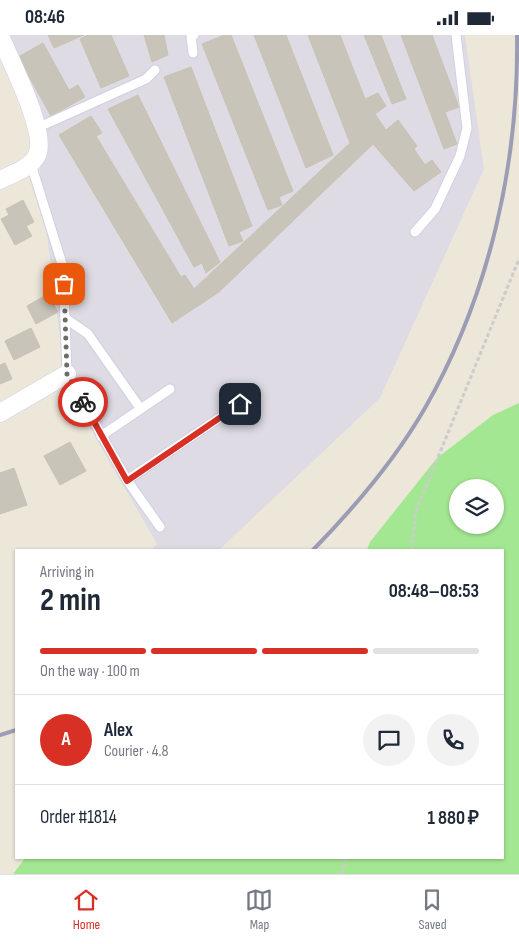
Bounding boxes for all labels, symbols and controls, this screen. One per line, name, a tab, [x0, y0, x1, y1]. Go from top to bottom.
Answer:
text: 08:46	[25, 6, 65, 29]
pin	[43, 263, 85, 305]
icon: bag	[50, 270, 78, 298]
courier	[58, 377, 108, 427]
pin	[219, 383, 261, 425]
icon: bike	[69, 388, 97, 416]
icon: home	[226, 390, 254, 418]
map controls	[449, 479, 504, 534]
button: layers	[449, 479, 504, 534]
text: Arriving in	[40, 563, 94, 582]
text: 08:48–08:53	[389, 580, 479, 603]
text: 2 min	[40, 581, 101, 620]
text: On the way · 100 m	[40, 662, 140, 681]
button: chat	[363, 714, 415, 766]
button: phone	[427, 714, 479, 766]
text: Alex	[104, 719, 133, 742]
text: A	[61, 728, 71, 751]
text: Courier · 4.8	[104, 742, 168, 761]
text: Order #1814	[40, 806, 117, 829]
text: 1 880 ₽	[428, 807, 479, 830]
tab: Home	[72, 886, 100, 933]
tab: Map	[245, 886, 273, 933]
tab: Saved	[418, 886, 446, 933]

